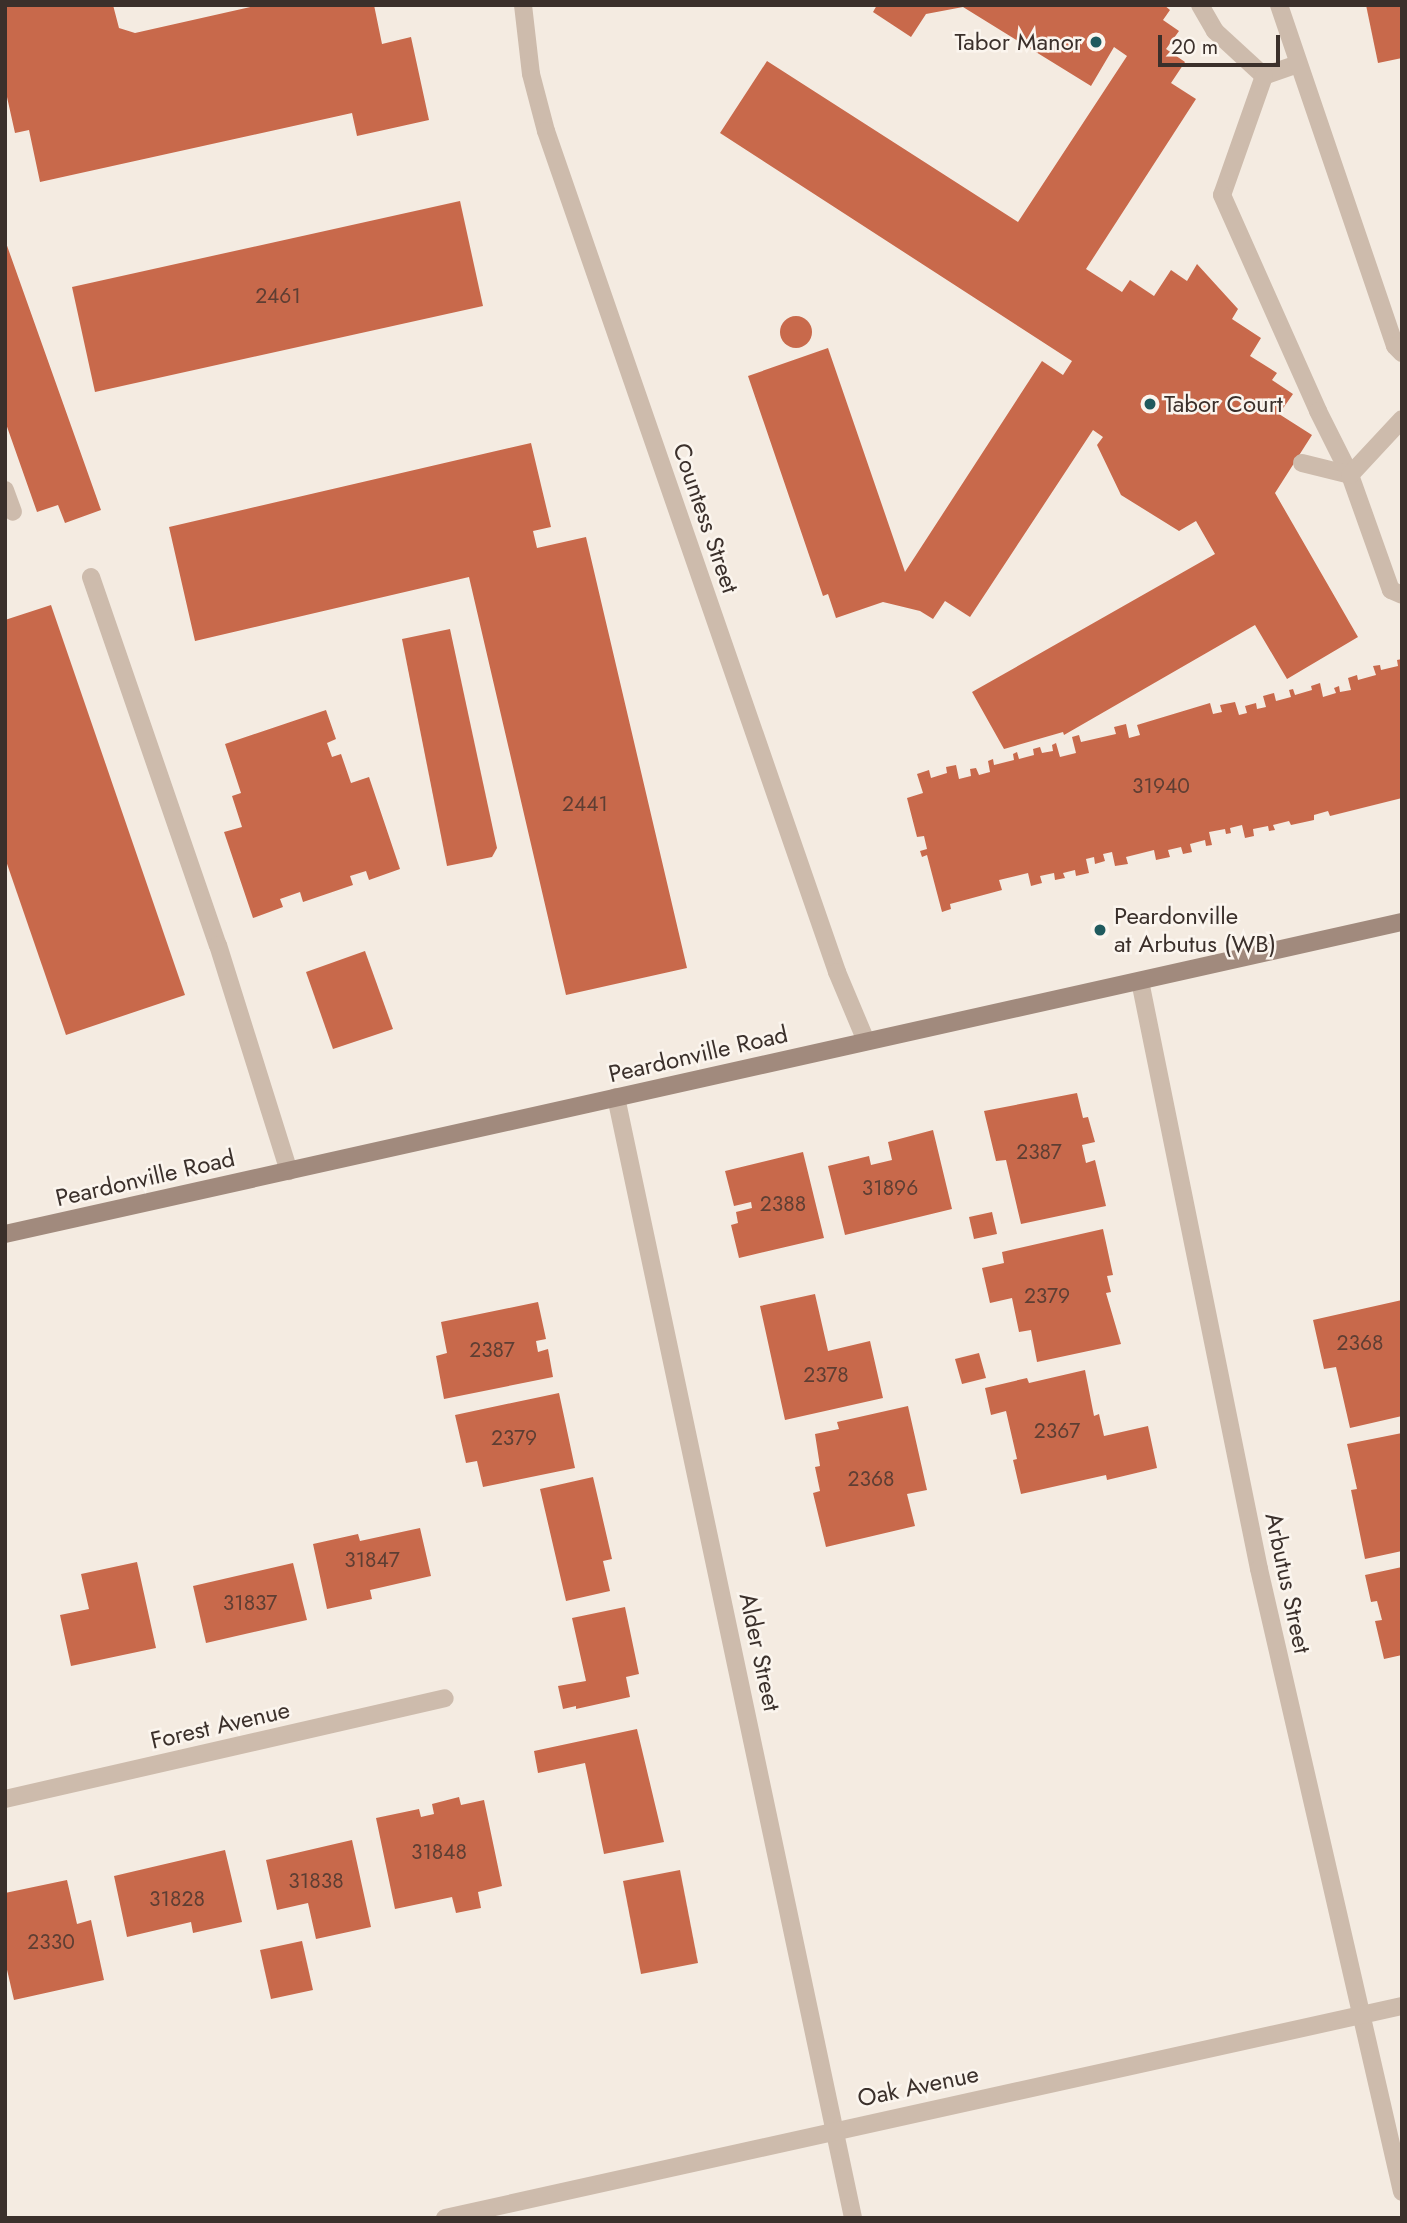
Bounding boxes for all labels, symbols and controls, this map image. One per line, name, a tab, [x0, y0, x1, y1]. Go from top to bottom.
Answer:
scale bar	[1162, 21, 1284, 65]
place label: Tabor Manor	[955, 28, 1082, 56]
text: 20 m	[1171, 32, 1218, 62]
marker: Tabor Manor	[1088, 34, 1104, 50]
house number: 2461	[255, 283, 301, 309]
place label: Tabor Court	[1164, 390, 1283, 418]
marker: Tabor Court	[1142, 396, 1158, 412]
street label: Countess Street	[667, 439, 745, 597]
house number: 31940	[1132, 773, 1190, 799]
house number: 2441	[562, 791, 608, 817]
place label: Peardonville at Arbutus (WB)	[1114, 902, 1276, 958]
marker: Peardonville at Arbutus (WB)	[1092, 922, 1108, 938]
street label: Peardonville Road	[606, 1019, 790, 1089]
house number: 2387	[1016, 1139, 1062, 1165]
street label: Peardonville Road	[53, 1143, 237, 1213]
house number: 31896	[862, 1175, 918, 1201]
house number: 2388	[760, 1191, 806, 1217]
house number: 2379	[1024, 1283, 1070, 1309]
house number: 2368	[1337, 1330, 1383, 1356]
house number: 2387	[469, 1337, 515, 1363]
house number: 2378	[803, 1362, 849, 1388]
house number: 2367	[1034, 1418, 1080, 1444]
house number: 2379	[491, 1425, 537, 1451]
house number: 2368	[848, 1466, 894, 1492]
street label: Arbutus Street	[1259, 1510, 1317, 1656]
house number: 31847	[344, 1547, 400, 1573]
house number: 31837	[223, 1590, 277, 1616]
street label: Alder Street	[733, 1590, 787, 1714]
street label: Forest Avenue	[148, 1695, 292, 1755]
house number: 31848	[411, 1839, 467, 1865]
house number: 31838	[288, 1868, 344, 1894]
house number: 31828	[149, 1886, 205, 1912]
house number: 2330	[27, 1929, 75, 1955]
street label: Oak Avenue	[855, 2059, 981, 2113]

